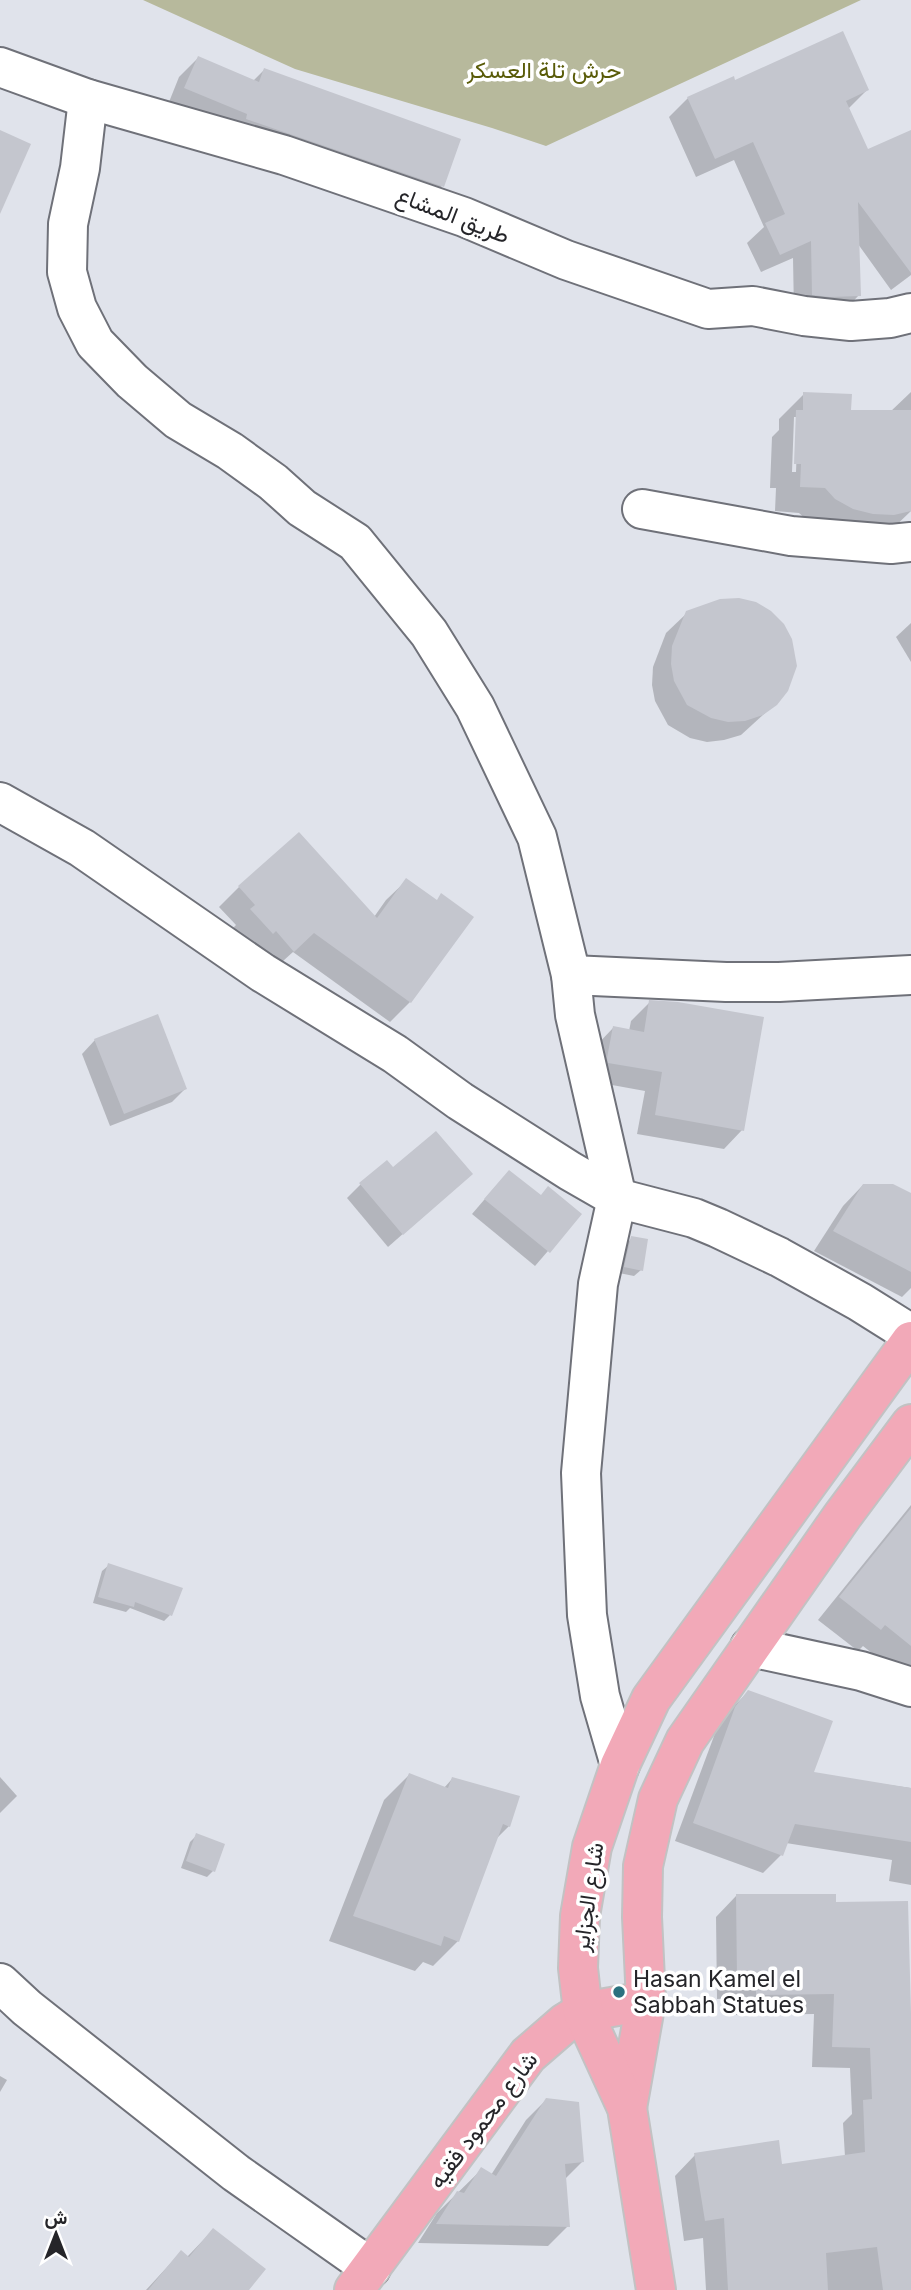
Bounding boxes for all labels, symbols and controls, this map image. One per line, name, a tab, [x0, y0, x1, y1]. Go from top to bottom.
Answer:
park label: حرش تلة العسكر	[466, 56, 621, 85]
street label: طريق المشاع	[392, 181, 514, 251]
street label: شارع الجزاير	[566, 1841, 611, 1955]
place label: Hasan Kamel el Sabbah Statues	[633, 1965, 804, 2019]
marker: Hasan Kamel el Sabbah Statues	[611, 1984, 627, 2000]
street label: شارع محمود فقيه	[423, 2046, 545, 2195]
north arrow	[21, 2199, 91, 2269]
text: ش	[45, 2206, 68, 2229]

